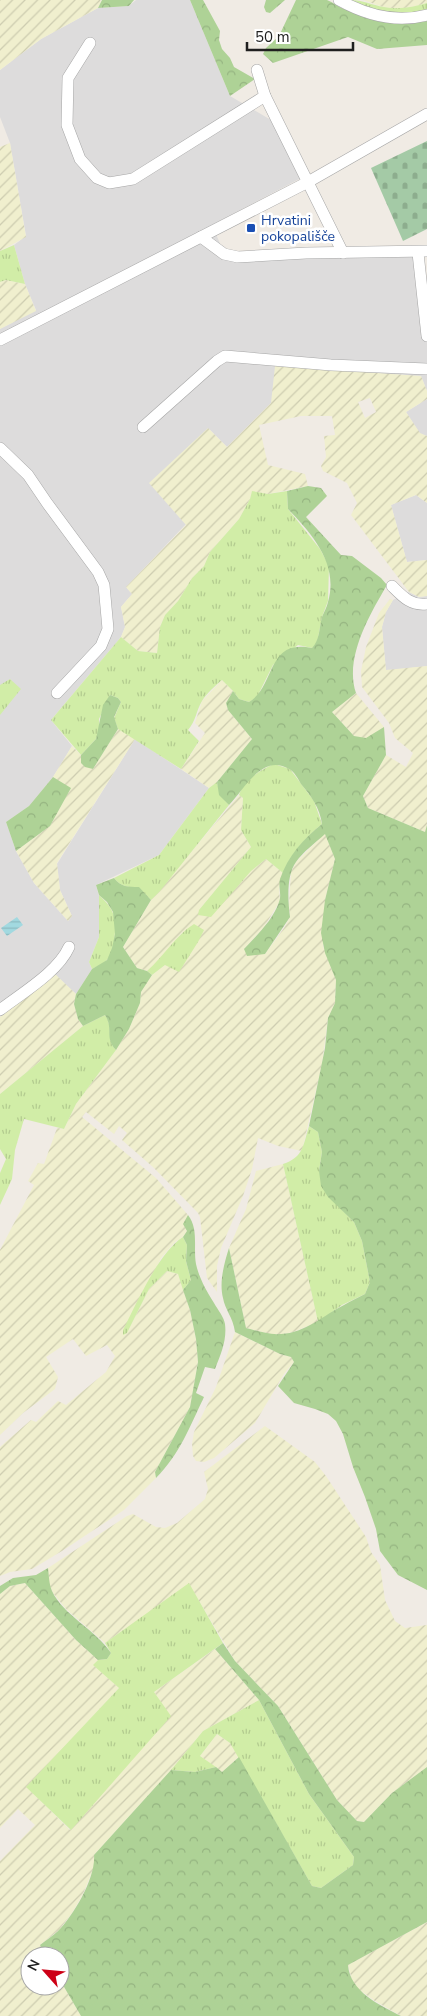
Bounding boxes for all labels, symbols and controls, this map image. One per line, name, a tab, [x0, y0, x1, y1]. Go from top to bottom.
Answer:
scale bar	[247, 20, 353, 52]
text: 50 m	[255, 27, 290, 47]
place label: Hrvatini pokopališče	[261, 211, 335, 246]
marker: Hrvatini pokopališče	[245, 222, 257, 234]
north arrow	[20, 1946, 70, 1996]
text: N	[23, 1956, 45, 1974]

